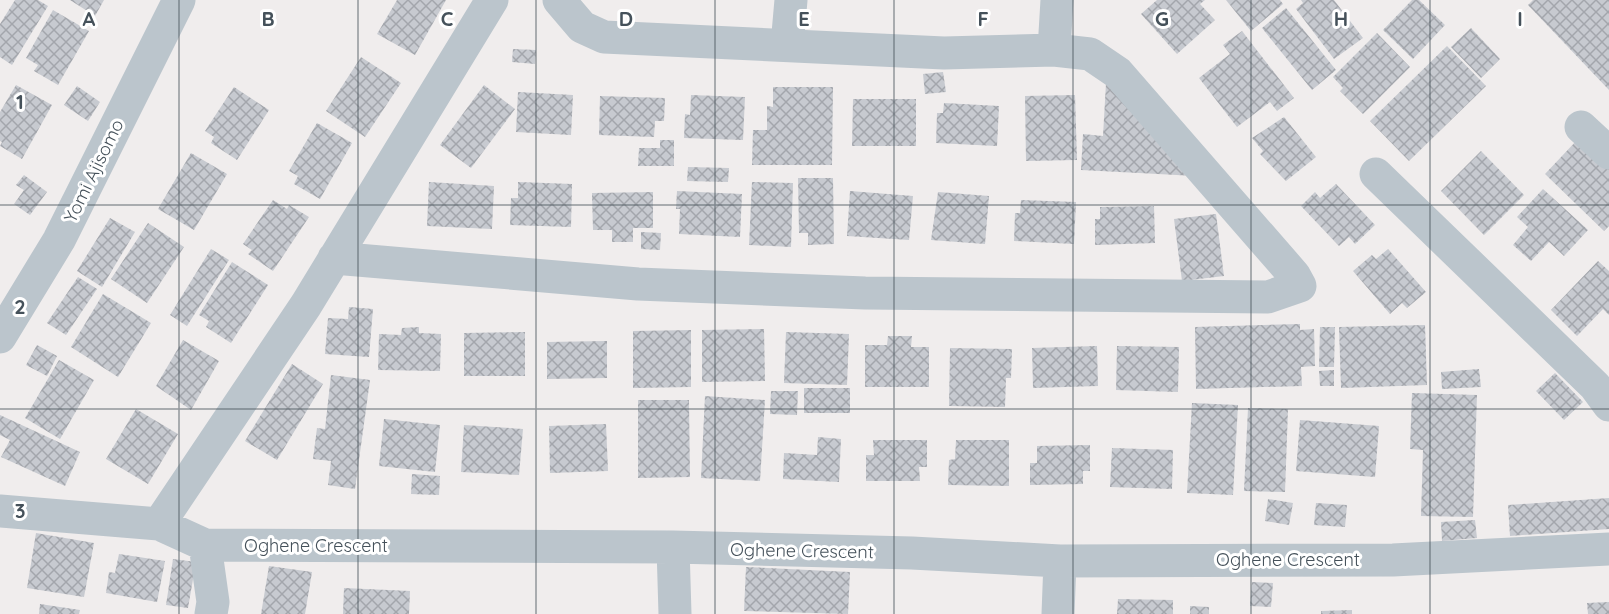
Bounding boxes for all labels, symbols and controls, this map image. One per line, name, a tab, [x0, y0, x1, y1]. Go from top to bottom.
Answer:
text: A	[83, 6, 96, 31]
text: B	[261, 6, 275, 31]
text: C	[441, 6, 454, 31]
text: D	[619, 6, 633, 31]
text: E	[798, 6, 810, 31]
text: F	[977, 6, 989, 31]
text: G	[1155, 6, 1169, 31]
text: H	[1334, 6, 1348, 31]
text: I	[1517, 6, 1523, 31]
text: 1	[16, 89, 24, 114]
street label: Yomi Ajisomo	[59, 115, 129, 226]
text: 2	[14, 294, 26, 319]
text: 3	[15, 498, 25, 523]
street label: Oghene Crescent	[244, 534, 388, 557]
street label: Oghene Crescent	[730, 538, 874, 563]
street label: Oghene Crescent	[1216, 548, 1360, 571]

